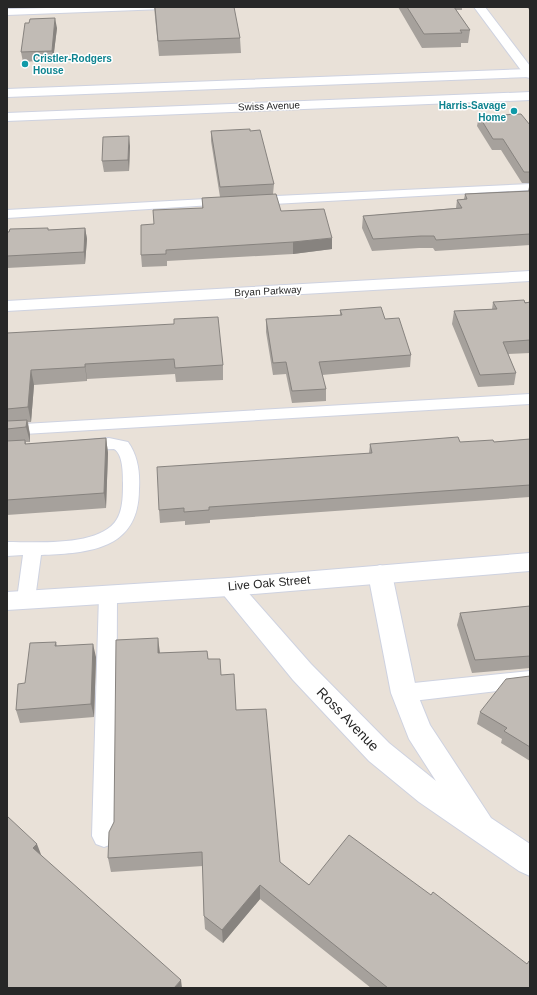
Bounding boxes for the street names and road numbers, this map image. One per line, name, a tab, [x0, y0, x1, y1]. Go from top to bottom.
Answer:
street label: Swiss Avenue	[238, 99, 301, 113]
street label: Bryan Parkway	[234, 284, 302, 298]
street label: Live Oak Street	[227, 572, 311, 594]
street label: Ross Avenue	[314, 684, 382, 754]

